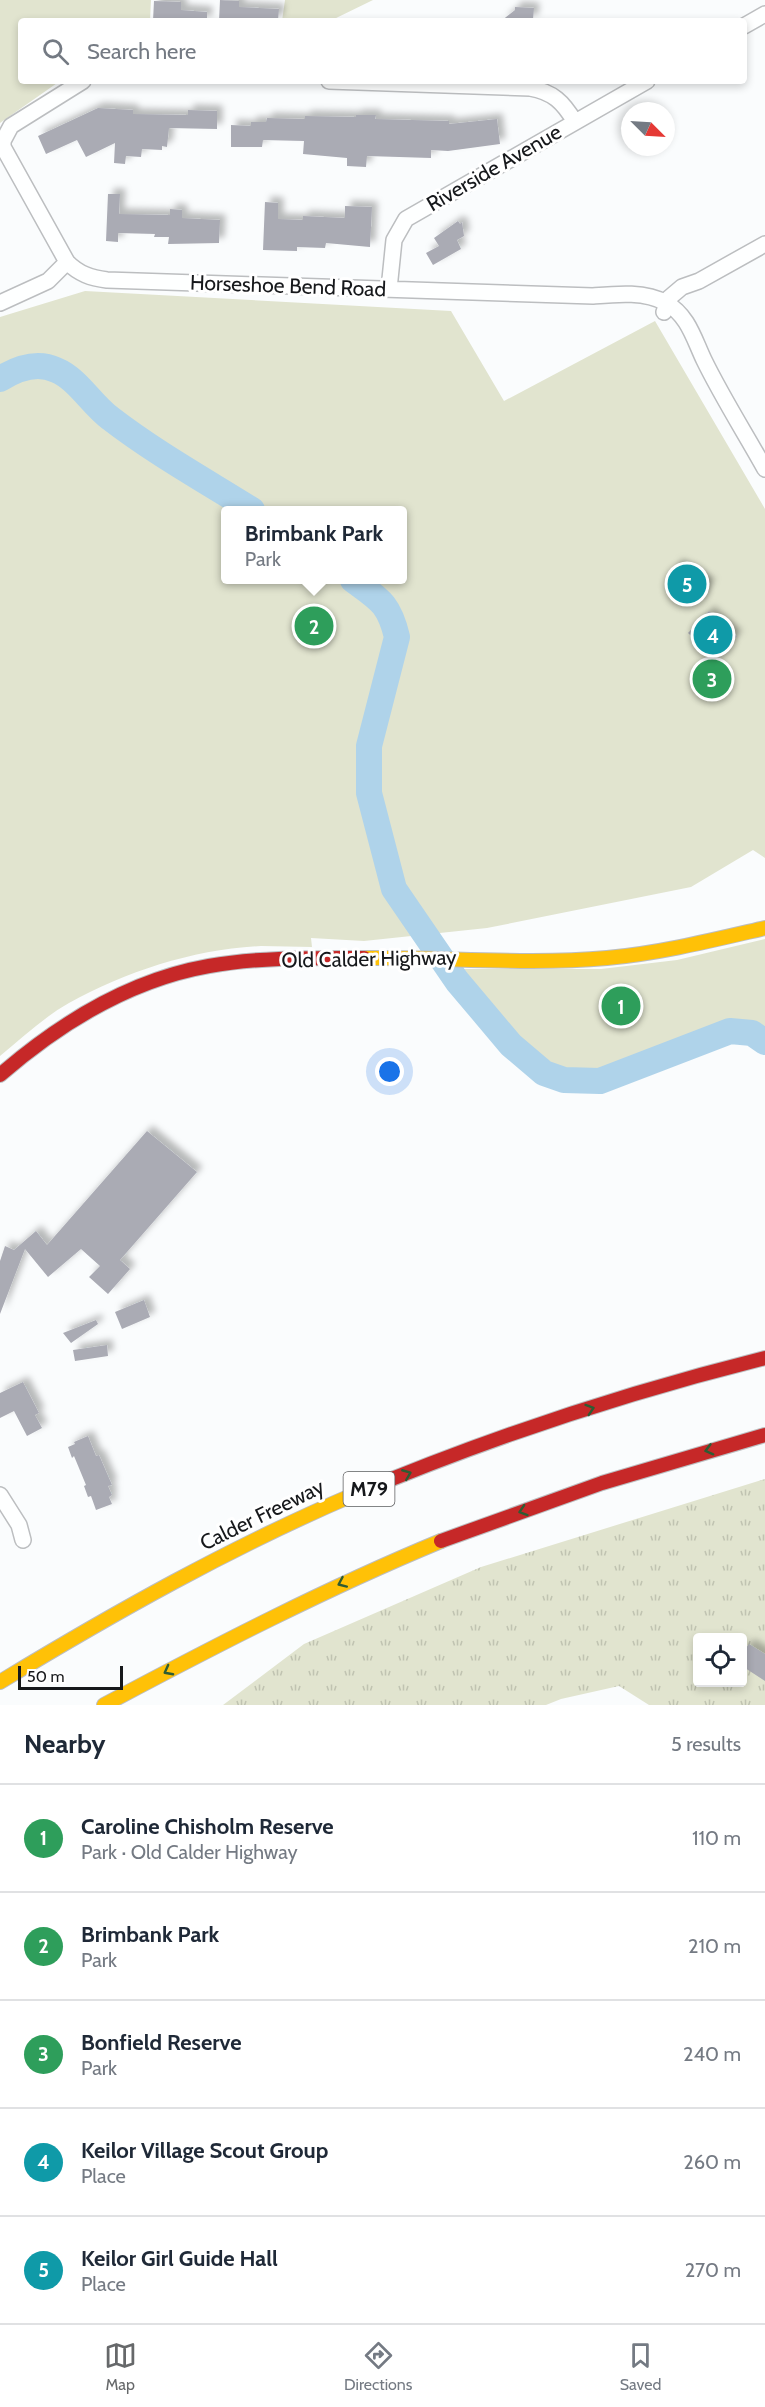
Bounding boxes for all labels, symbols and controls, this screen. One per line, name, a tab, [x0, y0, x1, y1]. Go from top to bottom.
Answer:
search box	[18, 18, 747, 84]
icon: search	[39, 35, 72, 68]
text: Search here	[87, 38, 196, 65]
north arrow	[621, 102, 675, 156]
street label: Riverside Avenue	[422, 119, 566, 216]
street label: Horseshoe Bend Road	[190, 270, 387, 301]
popup	[221, 506, 407, 584]
text: Brimbank Park	[245, 520, 383, 547]
text: Park	[245, 547, 281, 571]
pin: 5	[668, 562, 706, 606]
pin: 2	[294, 604, 334, 648]
pin: 4	[694, 612, 732, 658]
pin: 3	[692, 656, 732, 702]
street label: Old Calder Highway	[281, 944, 457, 973]
pin: 1	[602, 984, 640, 1028]
your location	[375, 1057, 404, 1086]
one-way arrow	[584, 1404, 595, 1417]
one-way arrow	[704, 1443, 714, 1455]
one-way arrow	[400, 1469, 411, 1481]
road number: M79	[344, 1472, 394, 1506]
street label: Calder Freeway	[196, 1474, 328, 1555]
one-way arrow	[518, 1503, 529, 1516]
one-way arrow	[338, 1576, 349, 1588]
map controls	[693, 1633, 747, 1687]
button: locate	[693, 1633, 747, 1687]
scale bar	[18, 1663, 123, 1690]
one-way arrow	[164, 1664, 174, 1675]
text: 50 m	[27, 1667, 64, 1686]
text: Nearby	[24, 1728, 105, 1760]
text: 5 results	[671, 1732, 741, 1756]
text: Caroline Chisholm Reserve	[81, 1813, 334, 1840]
text: 1	[40, 1826, 47, 1850]
text: 110 m	[692, 1826, 741, 1850]
text: Park · Old Calder Highway	[81, 1840, 298, 1864]
text: Brimbank Park	[81, 1921, 219, 1948]
text: 2	[38, 1934, 49, 1958]
text: 210 m	[688, 1934, 741, 1958]
text: Park	[81, 1948, 117, 1972]
text: Bonfield Reserve	[81, 2029, 242, 2056]
text: 3	[38, 2042, 49, 2066]
text: 240 m	[683, 2042, 741, 2066]
text: Park	[81, 2056, 117, 2080]
text: Keilor Village Scout Group	[81, 2137, 328, 2164]
text: 4	[37, 2150, 50, 2174]
text: 260 m	[683, 2150, 741, 2174]
text: Place	[81, 2164, 126, 2188]
text: Keilor Girl Guide Hall	[81, 2245, 278, 2272]
text: 5	[38, 2258, 49, 2282]
text: 270 m	[685, 2258, 741, 2282]
text: Place	[81, 2272, 126, 2296]
tab: Map	[104, 2339, 137, 2394]
tab: Directions	[344, 2339, 412, 2394]
tab: Saved	[620, 2339, 661, 2394]

